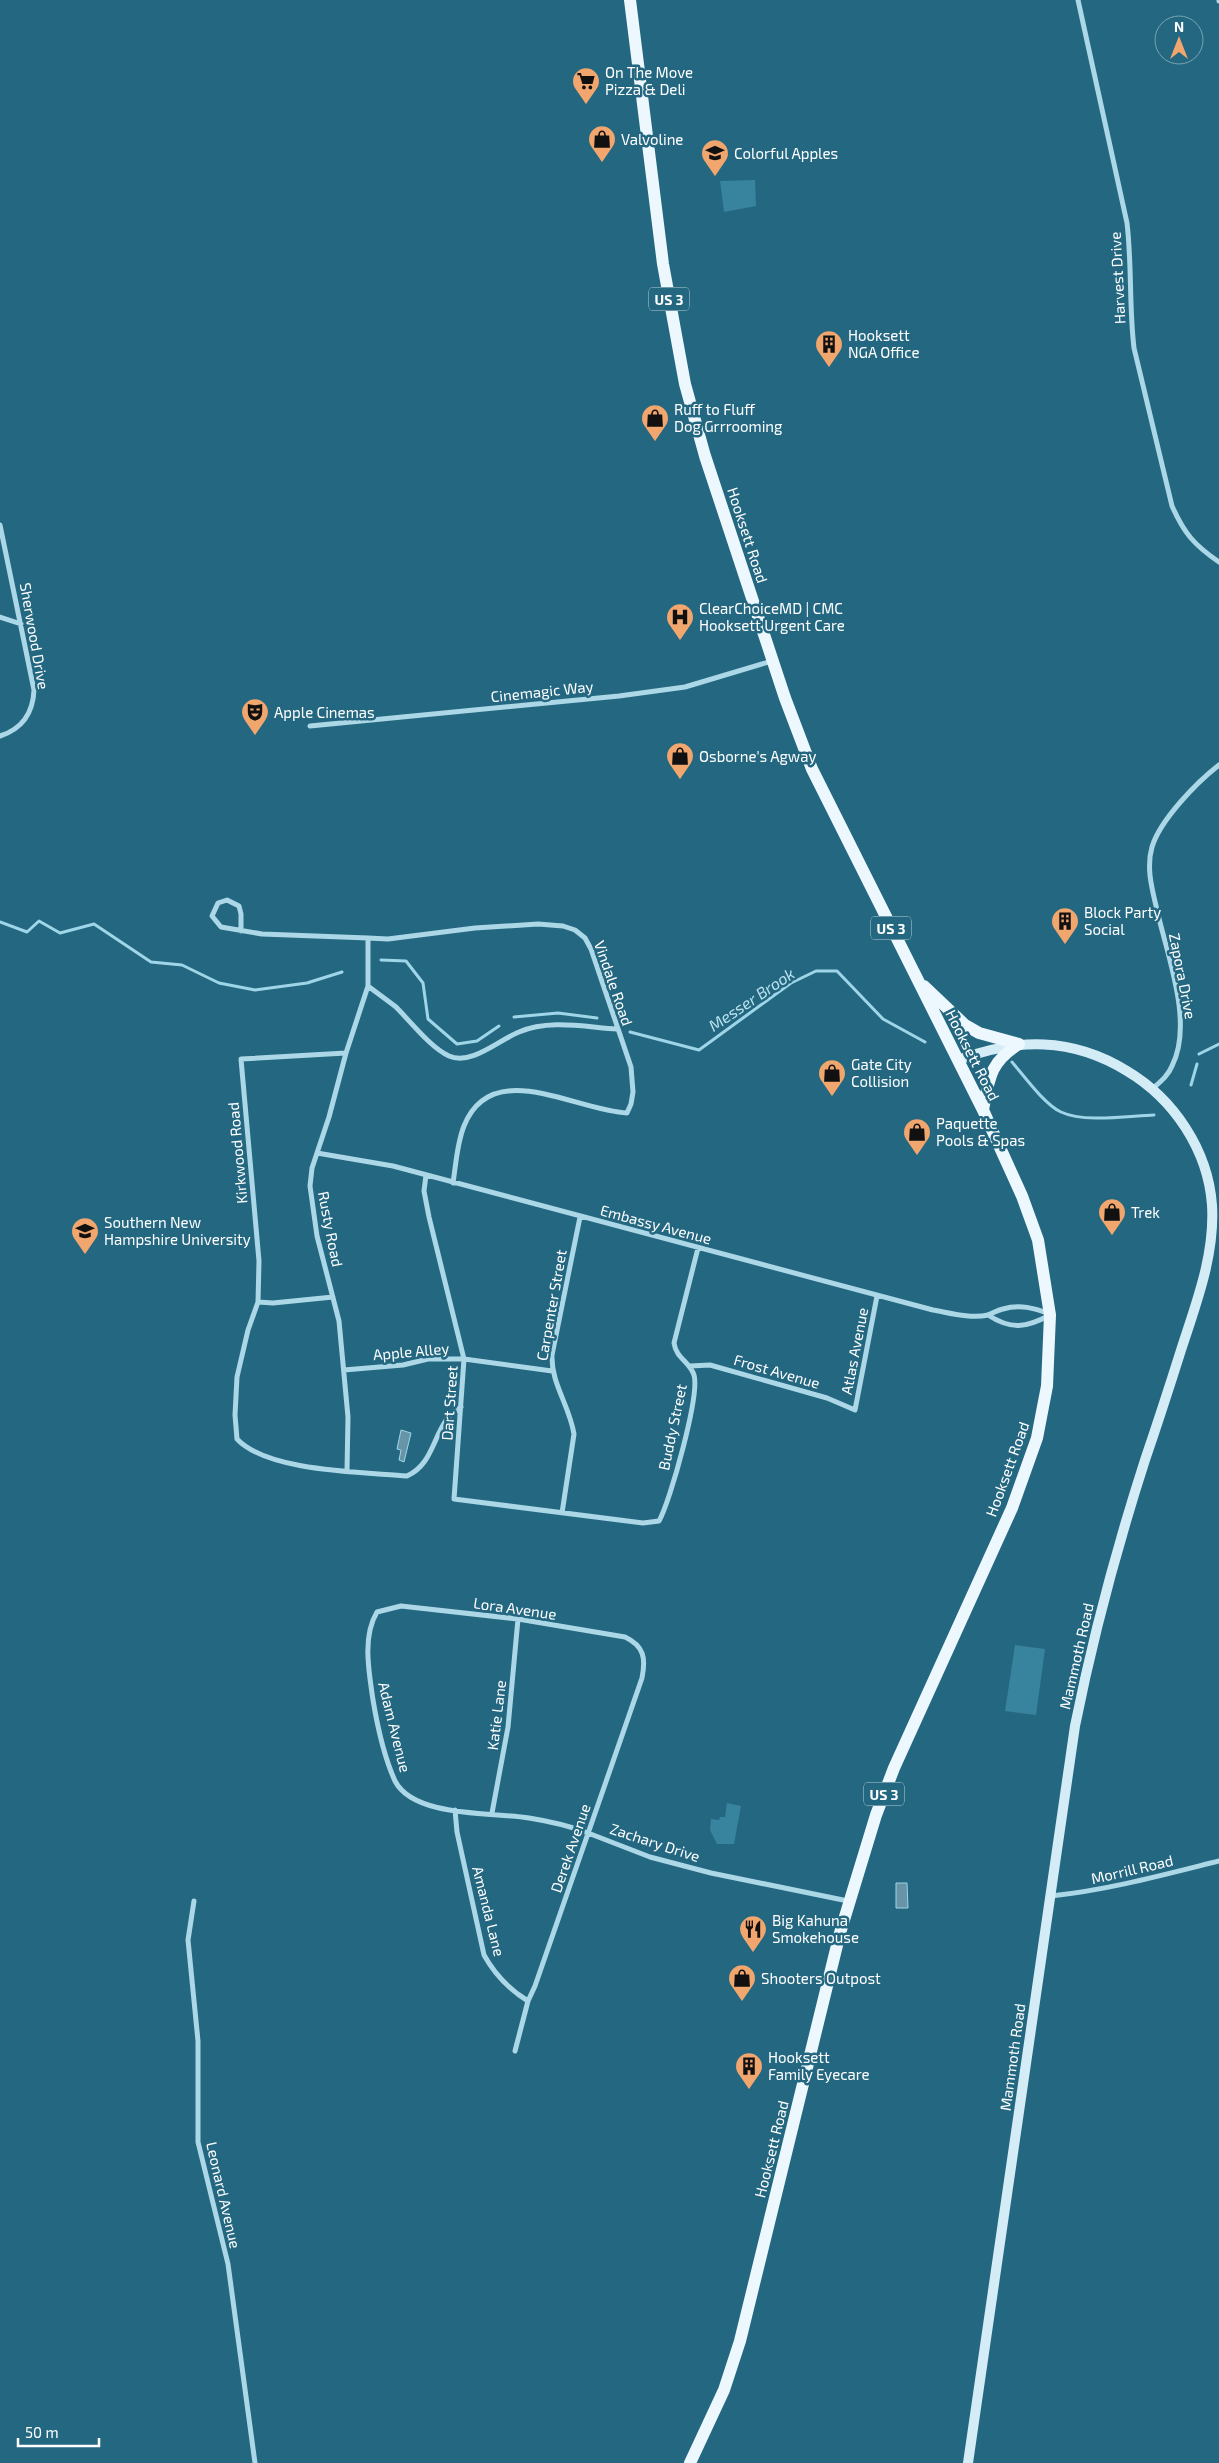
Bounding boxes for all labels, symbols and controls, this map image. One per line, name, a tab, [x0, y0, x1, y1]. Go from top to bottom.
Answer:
north arrow	[1154, 15, 1204, 65]
text: N	[1174, 18, 1184, 35]
place label: On The Move Pizza & Deli	[605, 63, 693, 98]
supermarket icon: On The Move Pizza & Deli	[571, 66, 601, 105]
shop icon: Valvoline	[587, 124, 617, 163]
place label: Valvoline	[621, 130, 683, 148]
school or university icon: Colorful Apples	[700, 138, 730, 177]
place label: Colorful Apples	[734, 144, 838, 162]
street label: Harvest Drive	[1106, 231, 1128, 325]
road number: US 3	[649, 288, 689, 310]
place label: Hooksett NGA Office	[848, 326, 920, 361]
building icon: Hooksett NGA Office	[814, 329, 844, 368]
place label: Ruff to Fluff Dog Grrrooming	[674, 400, 783, 435]
shop icon: Ruff to Fluff Dog Grrrooming	[640, 403, 670, 442]
street label: Hooksett Road	[724, 485, 772, 585]
street label: Sherwood Drive	[17, 581, 53, 691]
place label: ClearChoiceMD | CMC Hooksett Urgent Care	[699, 599, 845, 634]
hospital icon: ClearChoiceMD | CMC Hooksett Urgent Care	[665, 602, 695, 641]
street label: Cinemagic Way	[490, 677, 594, 705]
theatre icon: Apple Cinemas	[240, 697, 270, 736]
place label: Apple Cinemas	[274, 703, 375, 721]
shop icon: Osborne's Agway	[665, 741, 695, 780]
place label: Osborne's Agway	[699, 747, 816, 765]
place label: Block Party Social	[1084, 903, 1161, 938]
building icon: Block Party Social	[1050, 906, 1080, 945]
road number: US 3	[871, 916, 911, 940]
street label: Zapora Drive	[1166, 932, 1200, 1020]
street label: Vindale Road	[591, 938, 637, 1028]
water label: Messer Brook	[704, 963, 798, 1035]
street label: Hooksett Road	[942, 1006, 1004, 1104]
place label: Gate City Collision	[851, 1055, 912, 1090]
shop icon: Gate City Collision	[817, 1058, 847, 1097]
street label: Kirkwood Road	[224, 1101, 250, 1205]
place label: Paquette Pools & Spas	[936, 1114, 1025, 1149]
shop icon: Paquette Pools & Spas	[902, 1117, 932, 1156]
street label: Rusty Road	[315, 1190, 347, 1268]
shop icon: Trek	[1097, 1197, 1127, 1236]
street label: Embassy Avenue	[598, 1201, 714, 1247]
place label: Trek	[1131, 1203, 1160, 1221]
place label: Southern New Hampshire University	[104, 1213, 251, 1248]
school or university icon: Southern New Hampshire University	[70, 1216, 100, 1255]
street label: Carpenter Street	[532, 1248, 570, 1362]
street label: Atlas Avenue	[837, 1306, 871, 1396]
street label: Apple Alley	[372, 1339, 450, 1363]
street label: Frost Avenue	[732, 1350, 822, 1392]
street label: Dart Street	[437, 1365, 461, 1441]
street label: Buddy Street	[654, 1382, 690, 1472]
street label: Hooksett Road	[981, 1419, 1033, 1519]
street label: Lora Avenue	[472, 1593, 558, 1623]
street label: Mammoth Road	[1055, 1601, 1097, 1711]
street label: Katie Lane	[483, 1679, 509, 1751]
street label: Adam Avenue	[375, 1680, 415, 1774]
road number: US 3	[864, 1782, 904, 1806]
street label: Derek Avenue	[546, 1801, 594, 1895]
street label: Zachary Drive	[608, 1819, 702, 1865]
street label: Morrill Road	[1089, 1851, 1175, 1887]
street label: Amanda Lane	[469, 1864, 509, 1958]
place label: Big Kahuna Smokehouse	[772, 1911, 859, 1946]
restaurant icon: Big Kahuna Smokehouse	[738, 1914, 768, 1953]
shop icon: Shooters Outpost	[727, 1963, 757, 2002]
place label: Shooters Outpost	[761, 1969, 881, 1987]
street label: Mammoth Road	[996, 2002, 1028, 2112]
place label: Hooksett Family Eyecare	[768, 2048, 870, 2083]
building icon: Hooksett Family Eyecare	[734, 2051, 764, 2090]
street label: Hooksett Road	[750, 2098, 792, 2200]
street label: Leonard Avenue	[203, 2140, 245, 2250]
scale bar	[18, 2416, 99, 2448]
text: 50 m	[25, 2423, 59, 2441]

